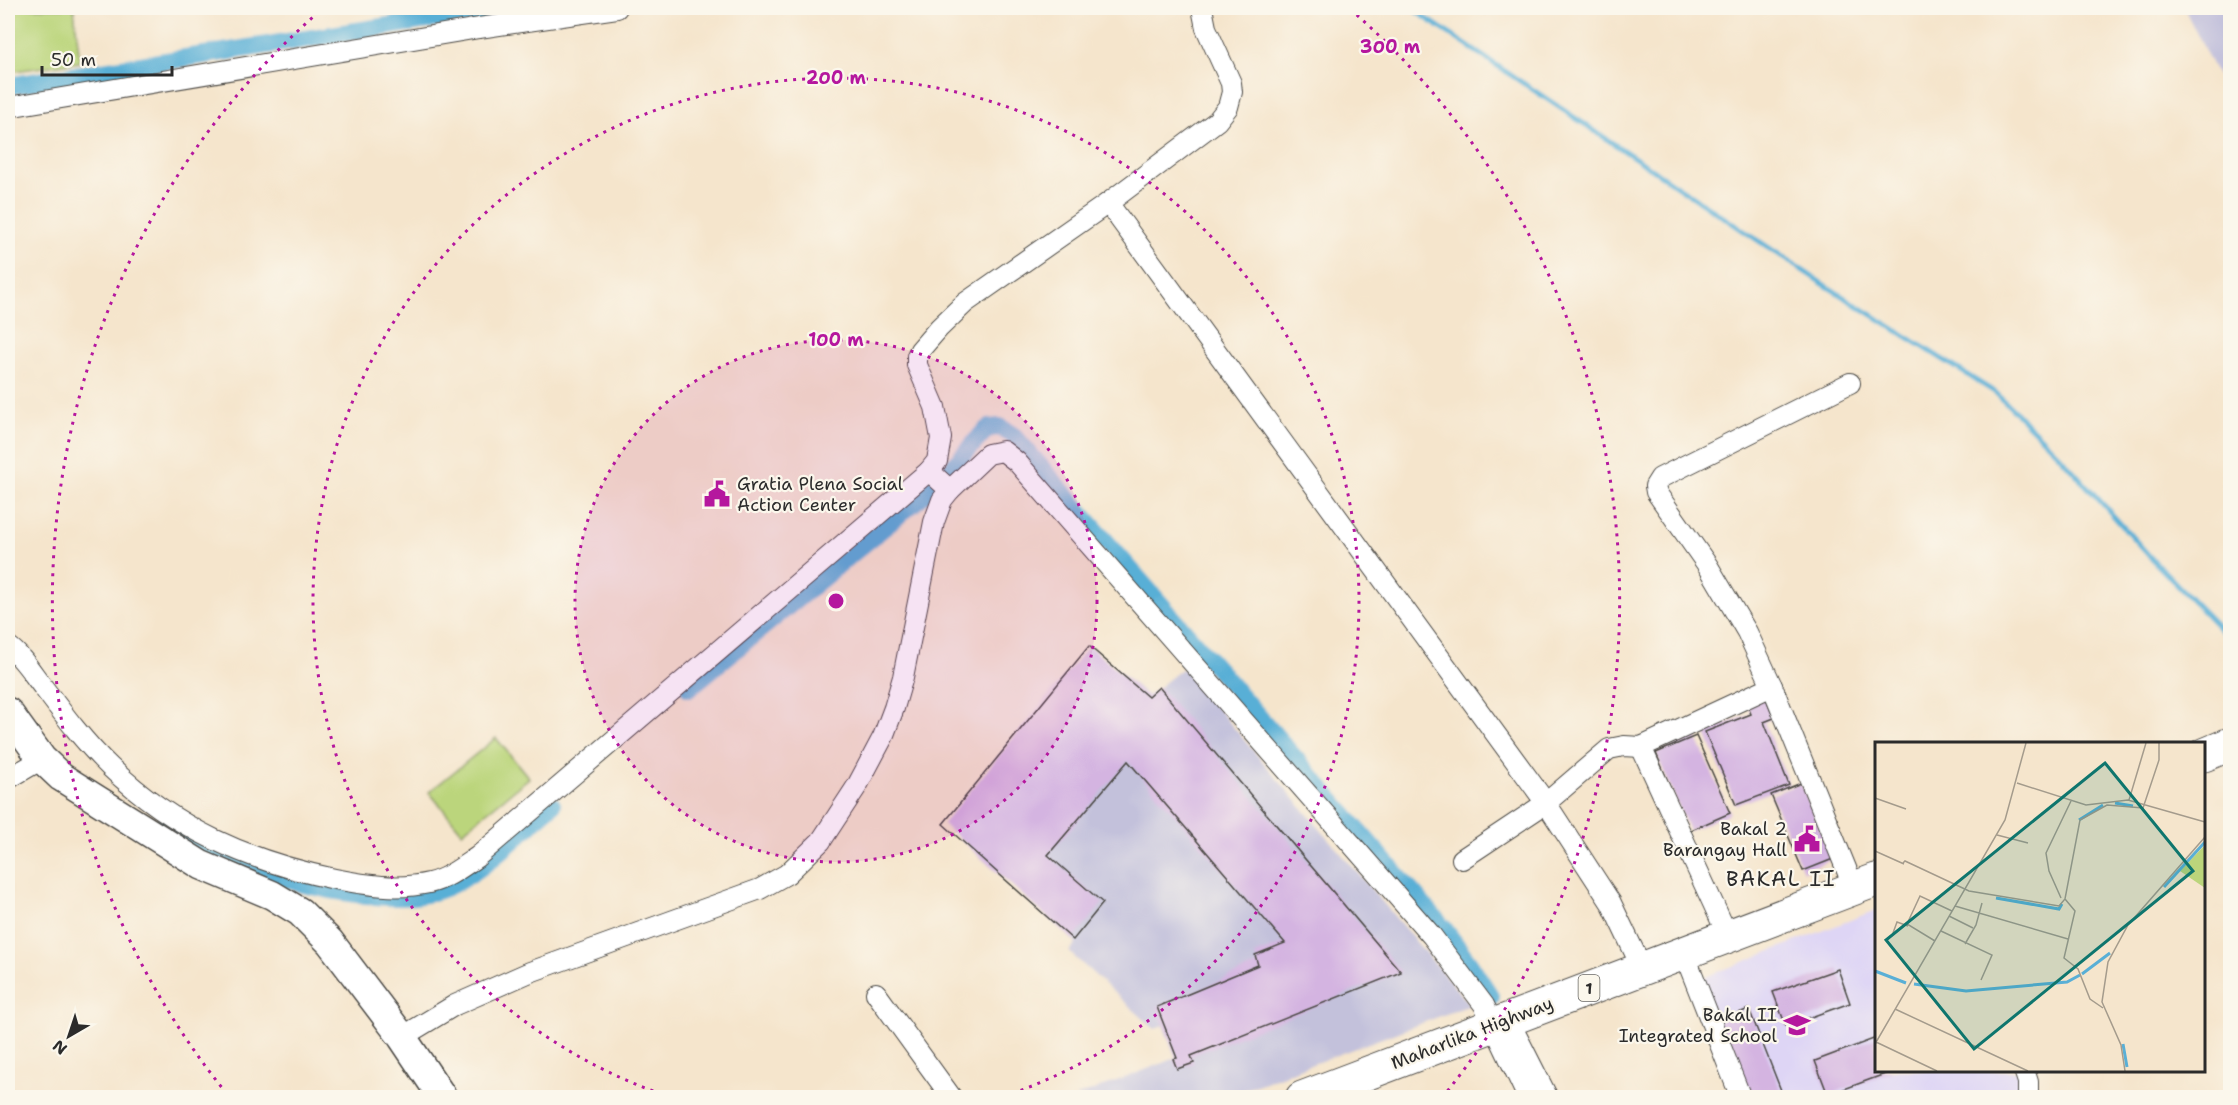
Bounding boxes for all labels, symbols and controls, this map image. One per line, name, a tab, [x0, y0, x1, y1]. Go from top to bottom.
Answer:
text: 300 m	[1360, 35, 1421, 59]
scale bar	[42, 39, 172, 77]
text: 50 m	[51, 48, 96, 72]
text: 200 m	[806, 66, 867, 90]
text: 100 m	[808, 328, 864, 352]
place label: Gratia Plena Social Action Center	[737, 472, 904, 517]
public building icon: Gratia Plena Social Action Center	[702, 479, 732, 509]
centre of rings	[826, 591, 846, 611]
inset map	[1875, 742, 2205, 1072]
place label: Bakal 2 Barangay Hall	[1663, 817, 1788, 862]
public building icon: Bakal 2 Barangay Hall	[1792, 824, 1822, 854]
district label: BAKAL II	[1726, 865, 1836, 893]
road number: 1	[1578, 975, 1600, 1001]
street label: Maharlika Highway	[1387, 991, 1557, 1075]
place label: Bakal II Integrated School	[1619, 1003, 1778, 1048]
north arrow	[39, 1006, 99, 1066]
school or university icon: Bakal II Integrated School	[1782, 1010, 1812, 1040]
text: N	[48, 1035, 71, 1059]

